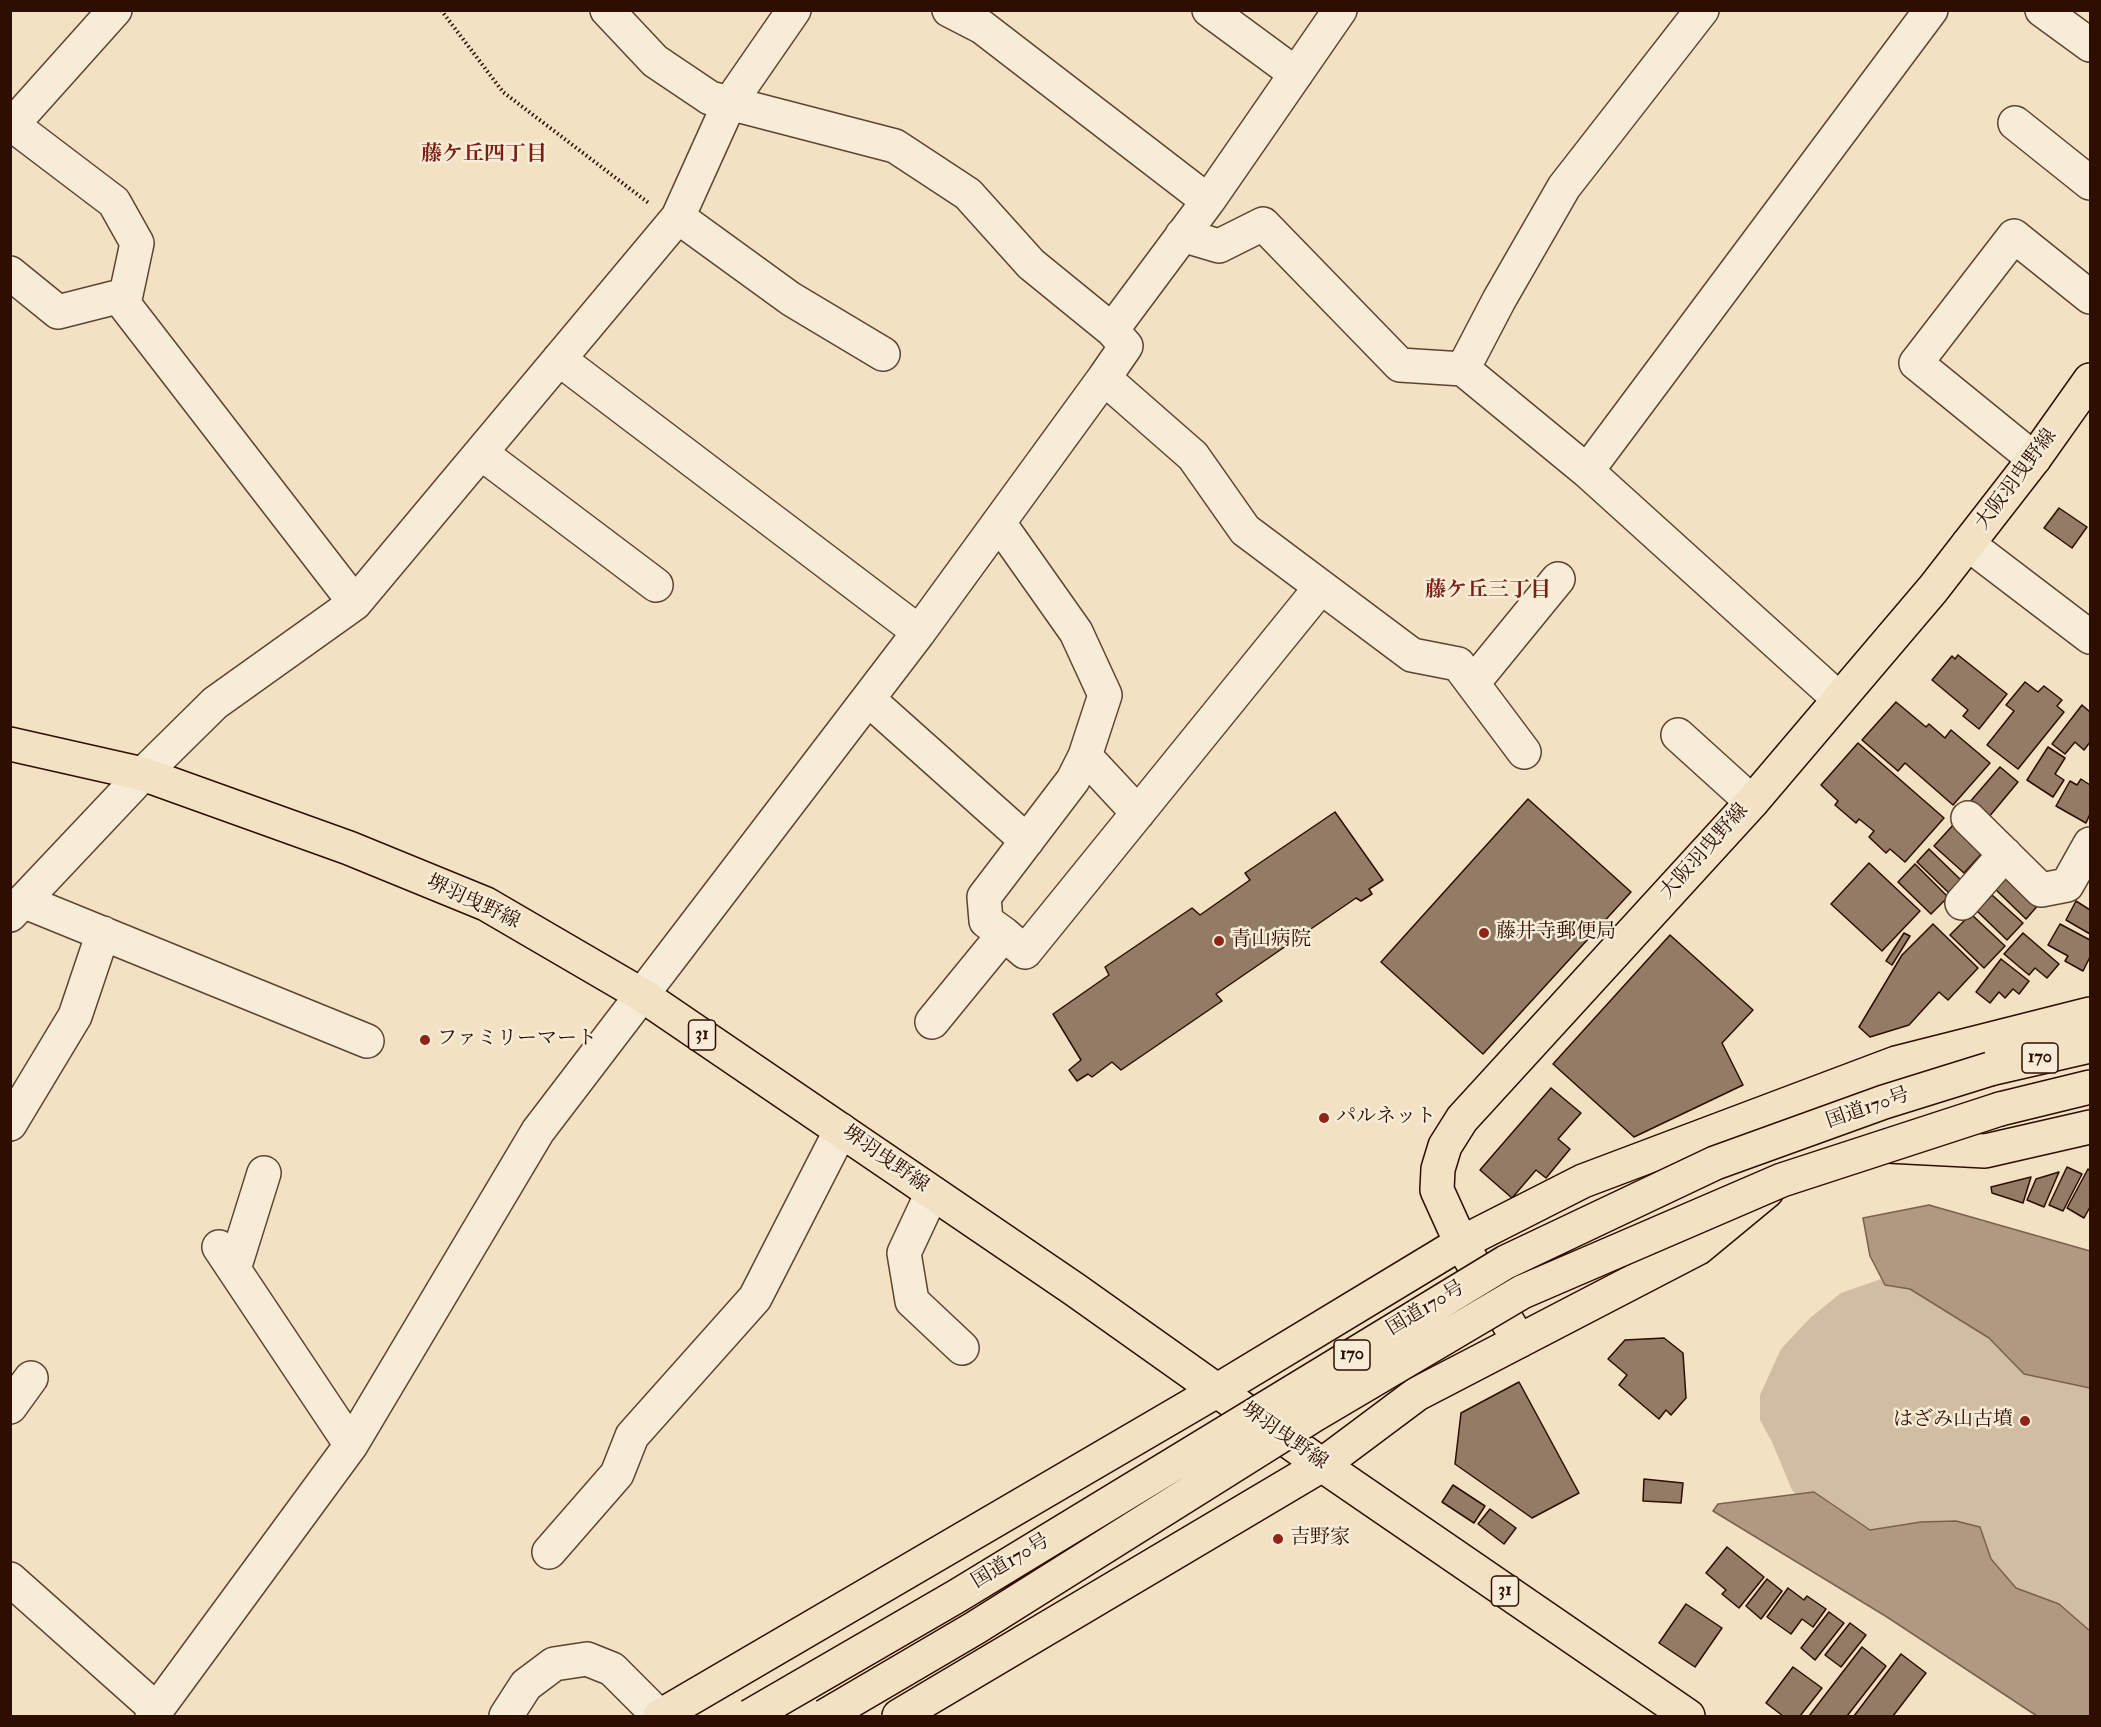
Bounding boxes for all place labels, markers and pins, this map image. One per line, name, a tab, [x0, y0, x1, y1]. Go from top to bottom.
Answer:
place label: 藤井寺郵便局	[1496, 921, 1616, 945]
marker: 藤井寺郵便局	[1477, 926, 1491, 940]
place label: 青山病院	[1231, 929, 1311, 953]
marker: 青山病院	[1212, 934, 1226, 948]
place label: ファミリーマート	[437, 1028, 597, 1052]
marker: ファミリーマート	[418, 1033, 432, 1047]
place label: パルネット	[1336, 1106, 1436, 1130]
marker: パルネット	[1317, 1111, 1331, 1125]
place label: はざみ山古墳	[1893, 1409, 2013, 1433]
marker: はざみ山古墳	[2018, 1414, 2032, 1428]
place label: 吉野家	[1290, 1527, 1350, 1551]
marker: 吉野家	[1271, 1532, 1285, 1546]

